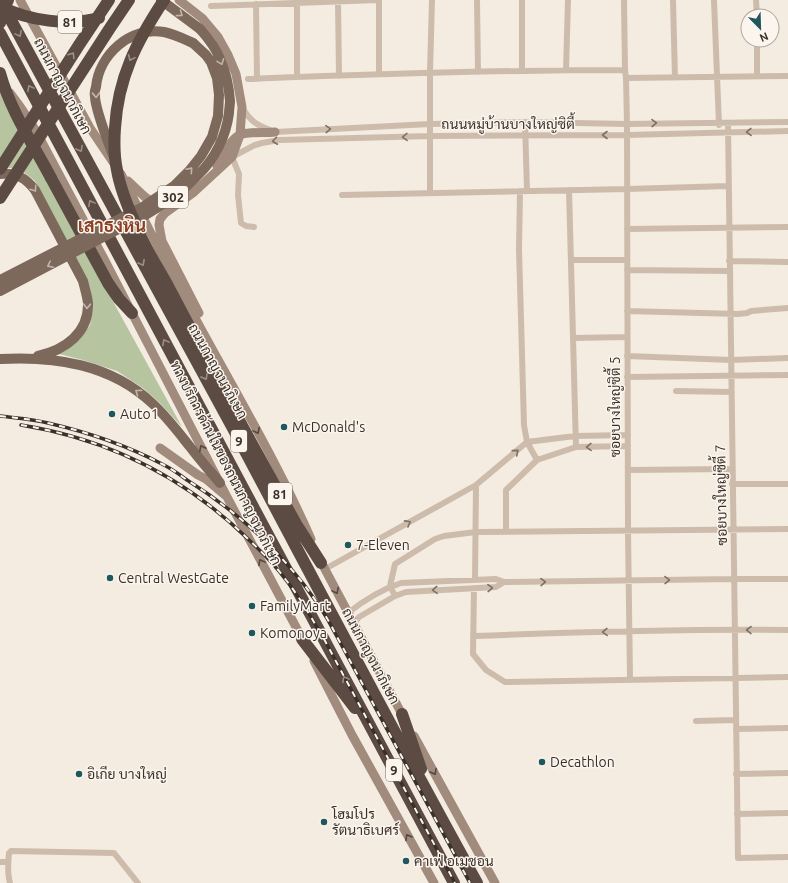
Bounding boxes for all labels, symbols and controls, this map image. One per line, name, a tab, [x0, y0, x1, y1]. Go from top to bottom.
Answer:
north arrow	[740, 8, 780, 48]
one-way arrow	[176, 10, 183, 17]
road number: 81	[58, 11, 82, 33]
one-way arrow	[14, 30, 21, 38]
text: N	[758, 30, 770, 44]
street label: ถนนกาญจนาภิเษก	[30, 35, 95, 137]
one-way arrow	[67, 52, 75, 59]
one-way arrow	[128, 54, 136, 61]
one-way arrow	[216, 58, 224, 65]
one-way arrow	[27, 85, 34, 92]
one-way arrow	[91, 91, 100, 98]
street label: ถนนหมู่บ้านบางใหญ่ซิตี้	[441, 112, 576, 134]
one-way arrow	[651, 119, 657, 127]
one-way arrow	[325, 125, 331, 134]
one-way arrow	[746, 128, 752, 136]
one-way arrow	[602, 131, 608, 139]
one-way arrow	[402, 133, 408, 141]
one-way arrow	[272, 136, 278, 145]
one-way arrow	[76, 145, 83, 152]
one-way arrow	[186, 167, 193, 174]
one-way arrow	[29, 184, 36, 191]
road number: 302	[158, 186, 188, 208]
one-way arrow	[88, 199, 96, 207]
district label: เสาธงหิน	[78, 214, 146, 235]
one-way arrow	[138, 259, 145, 266]
one-way arrow	[46, 260, 54, 268]
one-way arrow	[83, 303, 91, 309]
street label: ถนนกาญจนาภิเษก	[184, 321, 251, 422]
one-way arrow	[163, 339, 170, 346]
street label: ซอยบางใหญ่ซิตี้ 5	[603, 356, 624, 458]
street label: ทางบริการด้านในของถนนกาญจนาภิเษก	[166, 358, 286, 568]
one-way arrow	[200, 373, 207, 380]
one-way arrow	[135, 390, 142, 397]
place label: Auto1	[120, 406, 159, 422]
marker: Auto1	[107, 409, 117, 419]
place label: McDonald's	[292, 419, 365, 435]
marker: McDonald's	[279, 422, 289, 432]
one-way arrow	[252, 427, 260, 434]
road number: 9	[231, 430, 247, 452]
one-way arrow	[586, 443, 592, 451]
street label: ซอยบางใหญ่ซิตี้ 7	[708, 444, 731, 546]
one-way arrow	[199, 445, 207, 452]
one-way arrow	[511, 449, 518, 456]
road number: 81	[268, 483, 292, 505]
one-way arrow	[404, 520, 411, 528]
place label: 7-Eleven	[356, 537, 410, 553]
marker: 7-Eleven	[343, 540, 353, 550]
one-way arrow	[259, 559, 266, 566]
place label: Central WestGate	[118, 570, 229, 586]
marker: Central WestGate	[105, 573, 115, 583]
one-way arrow	[664, 576, 670, 584]
one-way arrow	[540, 578, 546, 586]
one-way arrow	[487, 583, 493, 592]
one-way arrow	[331, 586, 339, 594]
one-way arrow	[432, 586, 438, 594]
place label: FamilyMart	[260, 598, 331, 614]
marker: FamilyMart	[247, 601, 257, 611]
street label: ถนนกาญจนาภิเษก	[338, 605, 403, 707]
place label: Komonoya	[260, 625, 327, 641]
one-way arrow	[746, 626, 752, 634]
one-way arrow	[602, 627, 608, 636]
marker: Komonoya	[247, 628, 257, 638]
one-way arrow	[343, 676, 350, 683]
place label: Decathlon	[550, 754, 615, 770]
marker: Decathlon	[537, 757, 547, 767]
road number: 9	[386, 759, 402, 781]
place label: อิเกีย บางใหญ่	[87, 765, 167, 783]
one-way arrow	[429, 768, 437, 775]
marker: อิเกีย บางใหญ่	[74, 769, 84, 779]
place label: โฮมโปร รัตนาธิเบศร์	[331, 806, 399, 838]
marker: โฮมโปร รัตนาธิเบศร์	[319, 817, 329, 827]
one-way arrow	[406, 834, 413, 841]
place label: คาเฟ่ อเมซอน	[414, 853, 494, 869]
marker: คาเฟ่ อเมซอน	[401, 856, 411, 866]

